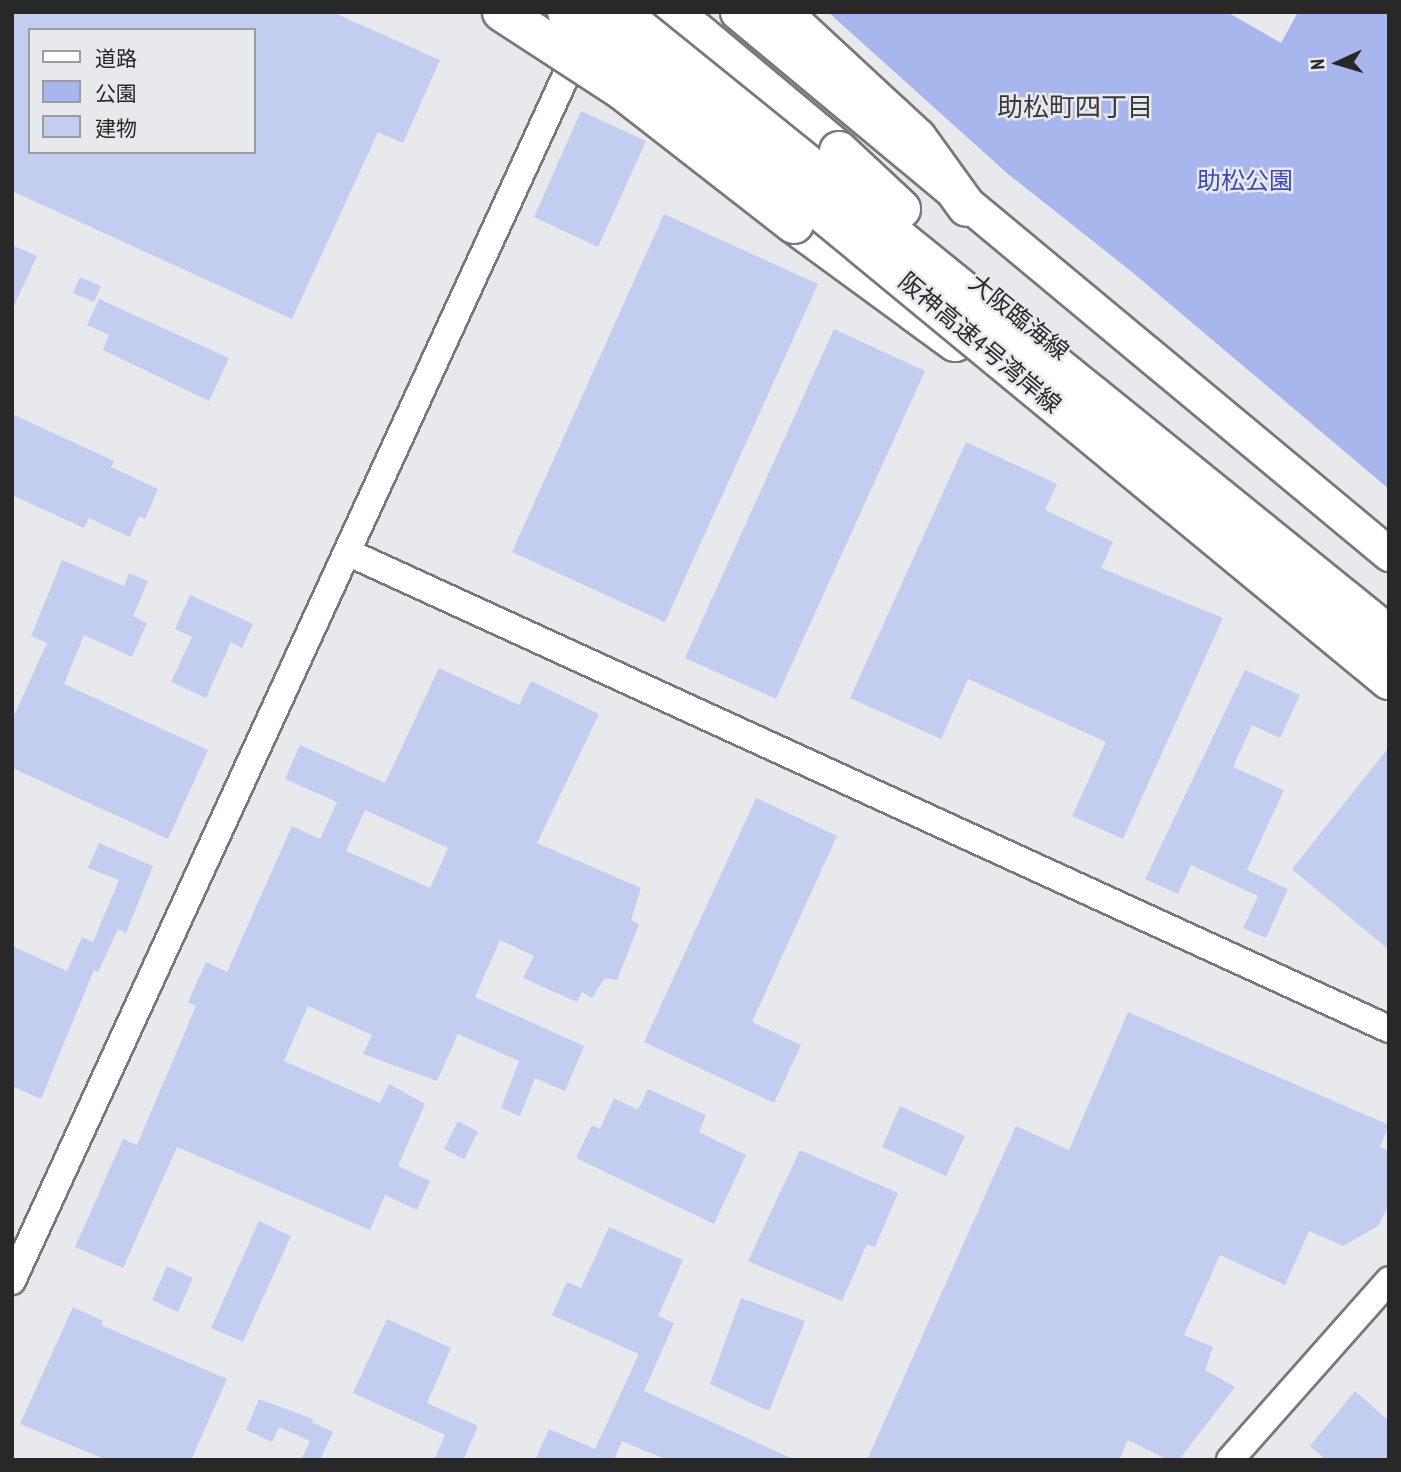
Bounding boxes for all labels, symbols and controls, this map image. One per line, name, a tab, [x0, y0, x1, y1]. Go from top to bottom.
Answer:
legend	[28, 28, 256, 154]
north arrow	[1303, 28, 1373, 98]
text: 道路	[95, 45, 137, 72]
text: N	[1305, 59, 1329, 70]
text: 公園	[95, 80, 137, 107]
district label: 助松町四丁目	[997, 91, 1153, 123]
text: 建物	[95, 115, 137, 142]
park label: 助松公園	[1197, 167, 1293, 195]
street label: 阪神高速4号湾岸線	[893, 267, 1067, 419]
street label: 大阪臨海線	[963, 268, 1075, 366]

